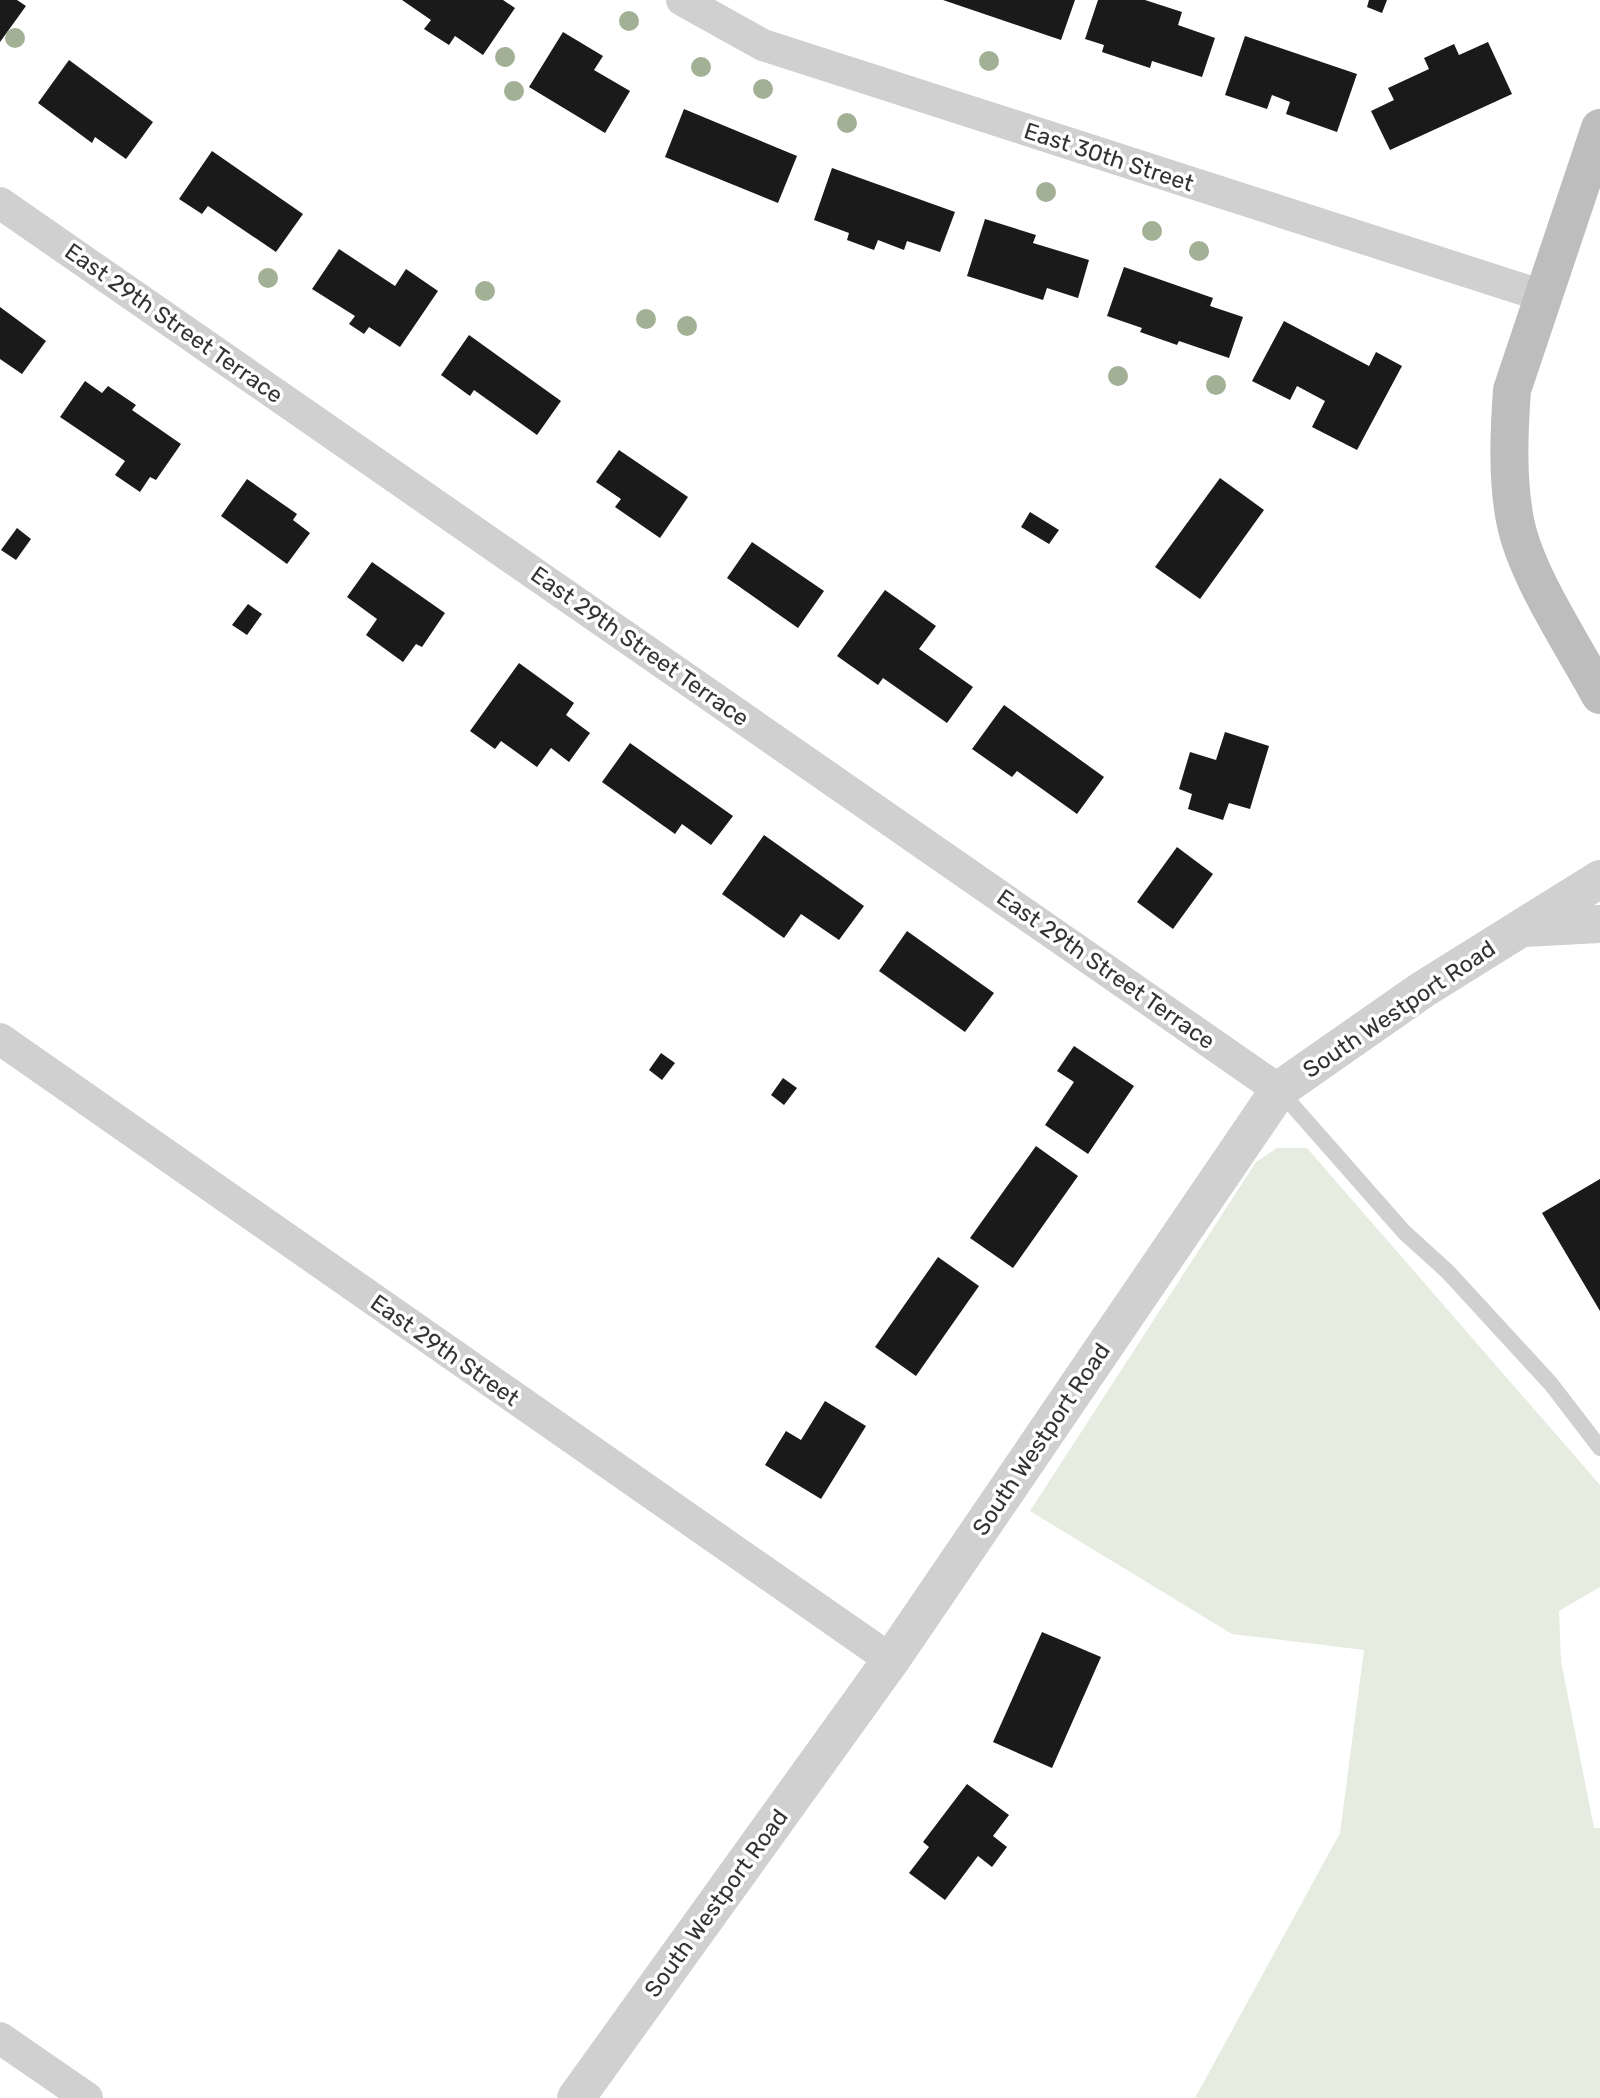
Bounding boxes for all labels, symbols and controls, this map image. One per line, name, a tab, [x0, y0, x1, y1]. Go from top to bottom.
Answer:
street label: East 30th Street	[1021, 116, 1197, 198]
street label: East 29th Street Terrace	[60, 237, 288, 409]
street label: East 29th Street Terrace	[526, 560, 754, 732]
street label: East 29th Street Terrace	[992, 883, 1220, 1055]
street label: South Westport Road	[1298, 934, 1500, 1084]
street label: East 29th Street	[365, 1288, 525, 1412]
street label: South Westport Road	[966, 1338, 1116, 1540]
street label: South Westport Road	[638, 1803, 794, 2003]

